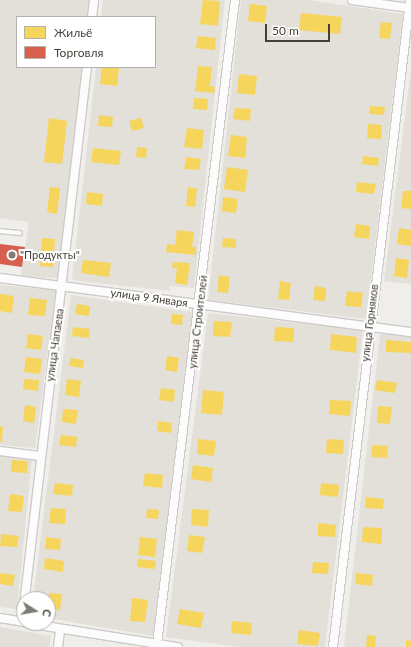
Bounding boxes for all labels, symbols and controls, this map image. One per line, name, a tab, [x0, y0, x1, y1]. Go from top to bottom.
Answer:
legend	[16, 16, 156, 68]
scale bar	[267, 16, 332, 42]
text: 50 m	[272, 23, 299, 38]
text: Жильё	[54, 25, 92, 40]
text: Торговля	[54, 45, 104, 60]
place label: "Продукты"	[20, 248, 80, 262]
marker: "Продукты"	[7, 250, 17, 260]
street label: улица Строителей	[186, 275, 210, 369]
street label: улица Горняков	[359, 283, 381, 363]
street label: улица 9 Января	[109, 286, 189, 310]
street label: улица Чапаева	[43, 308, 67, 382]
north arrow	[16, 591, 56, 631]
text: С	[40, 608, 54, 618]

